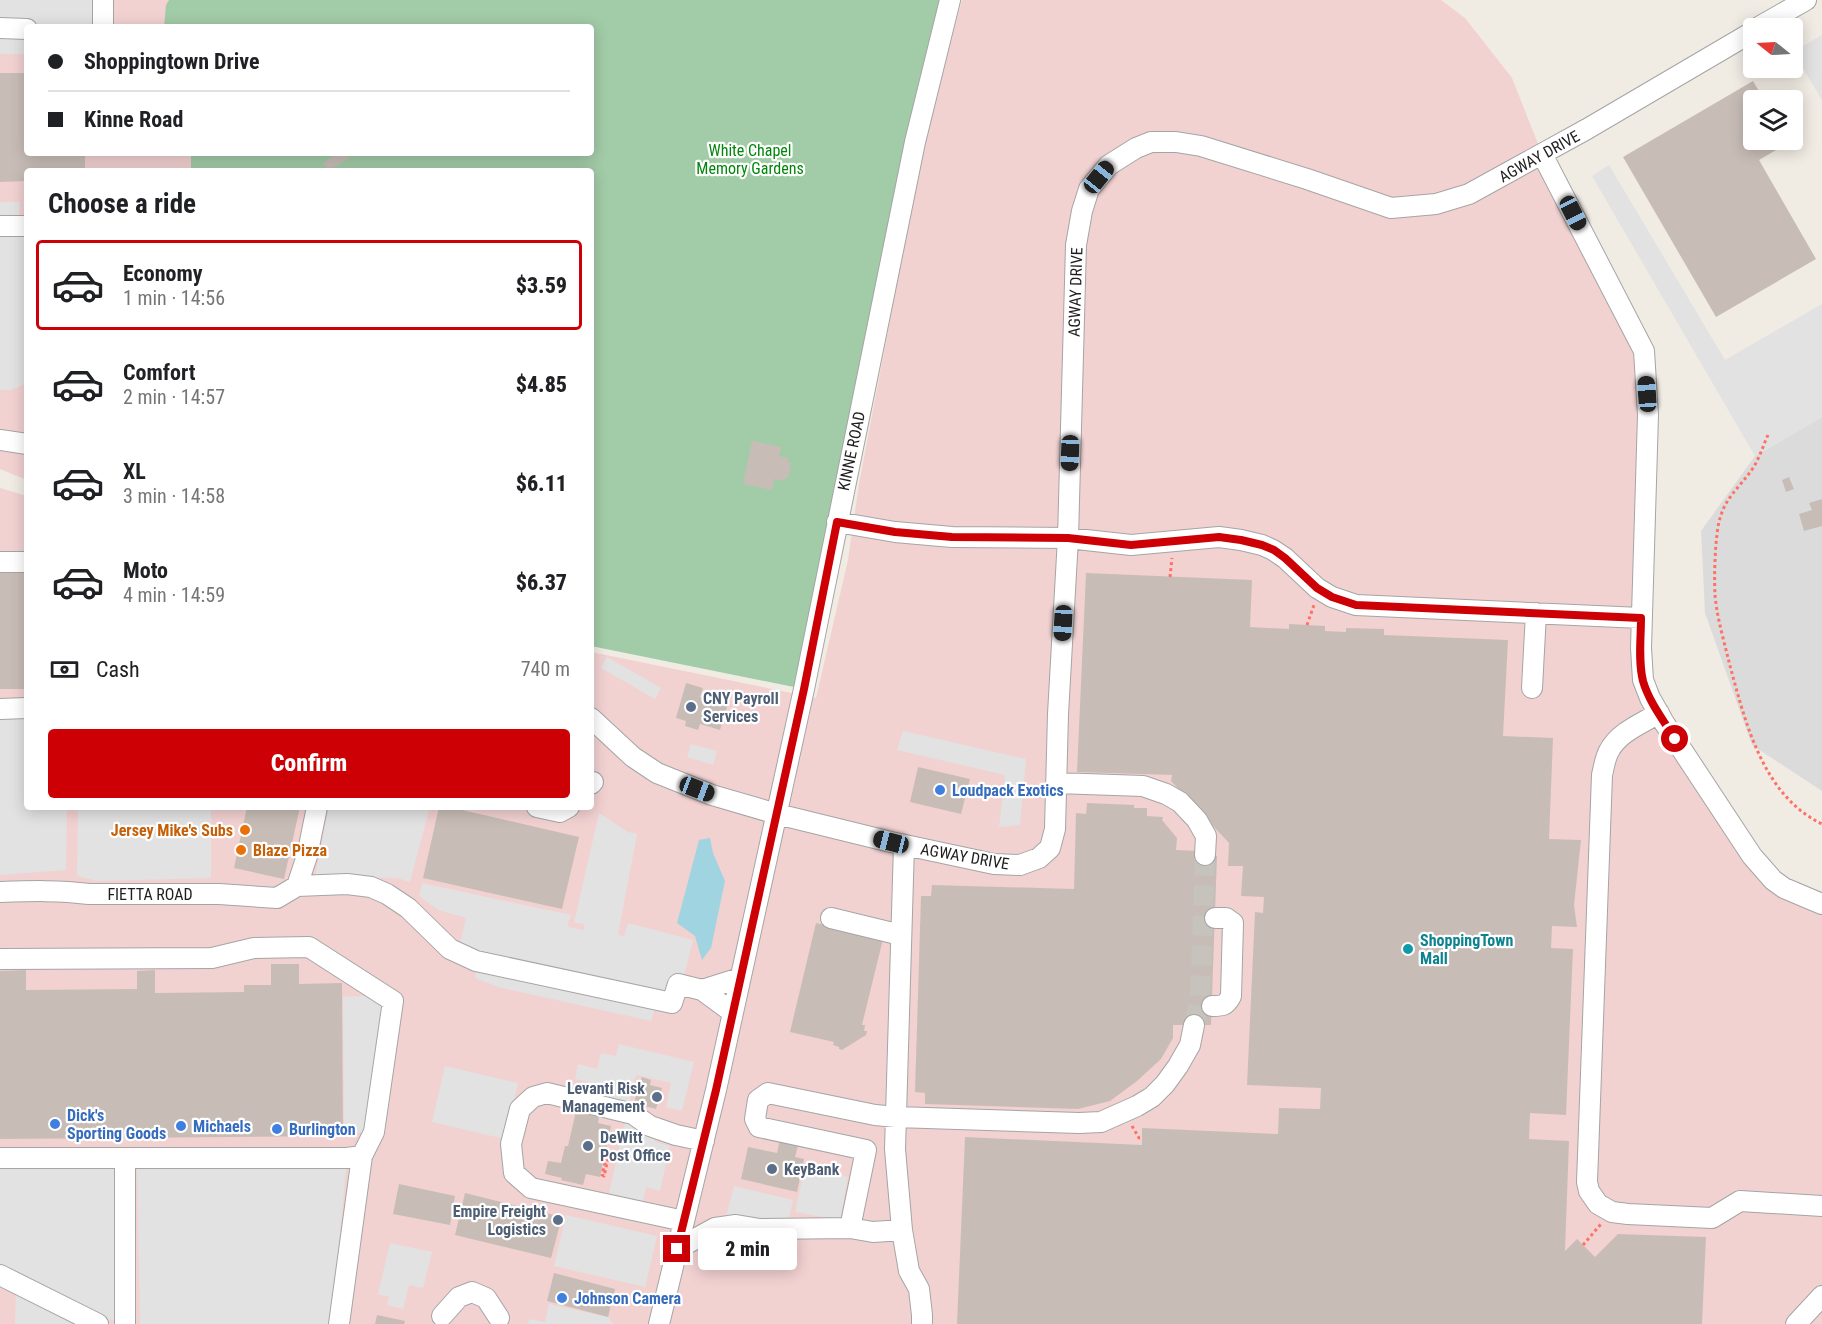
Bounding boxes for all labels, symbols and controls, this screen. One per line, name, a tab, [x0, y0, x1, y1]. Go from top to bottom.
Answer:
north arrow	[1743, 18, 1803, 78]
map controls	[1743, 18, 1803, 150]
text: Shoppingtown Drive	[84, 49, 260, 74]
button: layers	[1743, 90, 1803, 150]
text: Kinne Road	[84, 107, 183, 132]
street label: AGWAY DRIVE	[1495, 126, 1583, 186]
park label: White Chapel Memory Gardens	[696, 141, 804, 178]
car	[1081, 157, 1117, 197]
text: Choose a ride	[48, 188, 196, 220]
car	[1557, 193, 1589, 233]
street label: AGWAY DRIVE	[1064, 247, 1087, 337]
icon: car	[51, 258, 105, 312]
text: Economy	[123, 261, 203, 286]
text: $3.59	[516, 273, 567, 298]
text: 1 min · 14:56	[123, 286, 225, 310]
icon: car	[51, 357, 105, 411]
text: Comfort	[123, 360, 196, 385]
text: $4.85	[516, 372, 567, 397]
car	[1637, 375, 1657, 413]
text: 2 min · 14:57	[123, 385, 225, 409]
street label: KINNE ROAD	[834, 410, 869, 492]
car	[1060, 435, 1080, 471]
icon: car	[51, 456, 105, 510]
text: XL	[123, 459, 146, 484]
text: $6.11	[516, 471, 567, 496]
text: 3 min · 14:58	[123, 484, 225, 508]
icon: car	[51, 555, 105, 609]
text: Moto	[123, 558, 168, 583]
text: $6.37	[516, 570, 567, 595]
text: 4 min · 14:59	[123, 583, 225, 607]
car	[1053, 605, 1073, 641]
icon: cash	[48, 653, 81, 686]
text: Cash	[96, 657, 140, 682]
text: 740 m	[521, 657, 570, 681]
place label: CNY Payroll Services	[703, 689, 779, 726]
marker: CNY Payroll Services	[684, 700, 698, 714]
route start	[1661, 725, 1688, 752]
button: Confirm	[48, 729, 570, 798]
car	[677, 774, 717, 804]
place label: Loudpack Exotics	[952, 781, 1064, 800]
marker: Loudpack Exotics	[933, 783, 947, 797]
place label: Jersey Mike's Subs	[111, 821, 233, 840]
marker: Jersey Mike's Subs	[238, 823, 252, 837]
car	[871, 829, 911, 855]
street label: AGWAY DRIVE	[919, 839, 1011, 874]
place label: Blaze Pizza	[253, 841, 328, 860]
marker: Blaze Pizza	[234, 843, 248, 857]
street label: FIETTA ROAD	[107, 885, 193, 904]
place label: ShoppingTown Mall	[1420, 931, 1513, 968]
marker: ShoppingTown Mall	[1401, 942, 1415, 956]
place label: Levanti Risk Management	[562, 1079, 645, 1116]
marker: Levanti Risk Management	[650, 1090, 664, 1104]
place label: Dick's Sporting Goods	[67, 1106, 166, 1143]
marker: Dick's Sporting Goods	[48, 1117, 62, 1131]
place label: Michaels	[193, 1117, 251, 1136]
marker: Michaels	[174, 1119, 188, 1133]
place label: Burlington	[289, 1120, 356, 1139]
marker: Burlington	[270, 1122, 284, 1136]
place label: DeWitt Post Office	[600, 1128, 671, 1165]
marker: DeWitt Post Office	[581, 1139, 595, 1153]
place label: KeyBank	[784, 1160, 840, 1179]
marker: KeyBank	[765, 1162, 779, 1176]
place label: Empire Freight Logistics	[453, 1202, 546, 1239]
marker: Empire Freight Logistics	[551, 1213, 565, 1227]
callout: 2 min	[698, 1228, 797, 1270]
route end	[663, 1235, 690, 1262]
text: 2 min	[725, 1237, 770, 1261]
place label: Johnson Camera	[574, 1289, 682, 1308]
marker: Johnson Camera	[555, 1291, 569, 1305]

